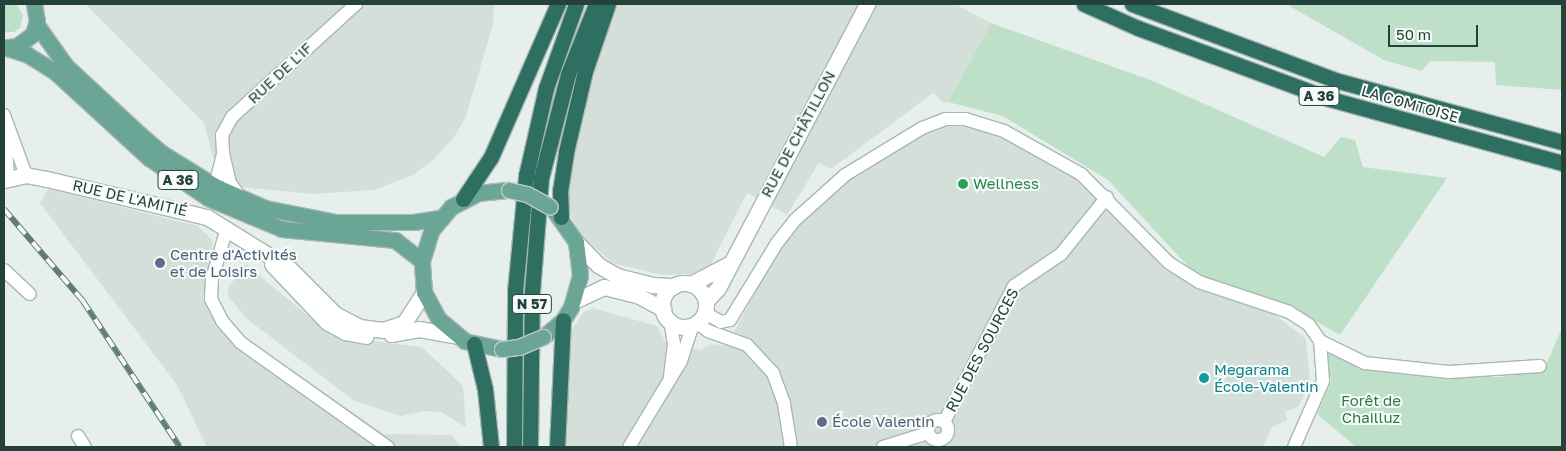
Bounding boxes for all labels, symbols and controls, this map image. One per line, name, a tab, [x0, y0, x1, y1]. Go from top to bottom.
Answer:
scale bar	[1391, 15, 1481, 47]
text: 50 m	[1396, 25, 1431, 43]
street label: RUE DE L'IF	[244, 39, 316, 107]
street label: RUE DE CHÂTILLON	[757, 68, 839, 200]
street label: LA COMTOISE	[1359, 81, 1461, 127]
road number: A 36	[1298, 84, 1340, 108]
road number: A 36	[157, 168, 199, 192]
place label: Wellness	[973, 175, 1039, 193]
street label: RUE DE L'AMITIÉ	[71, 176, 189, 220]
marker: Wellness	[957, 178, 969, 190]
place label: Centre d'Activités et de Loisirs	[170, 245, 297, 280]
marker: Centre d'Activités et de Loisirs	[154, 257, 166, 269]
street label: RUE DES SOURCES	[942, 285, 1022, 415]
road number: N 57	[511, 292, 553, 316]
place label: Megarama École-Valentin	[1214, 360, 1319, 395]
marker: Megarama École-Valentin	[1198, 372, 1210, 384]
park label: Forêt de Chailluz	[1341, 391, 1401, 426]
place label: École Valentin	[832, 413, 935, 431]
marker: École Valentin	[816, 416, 828, 428]

